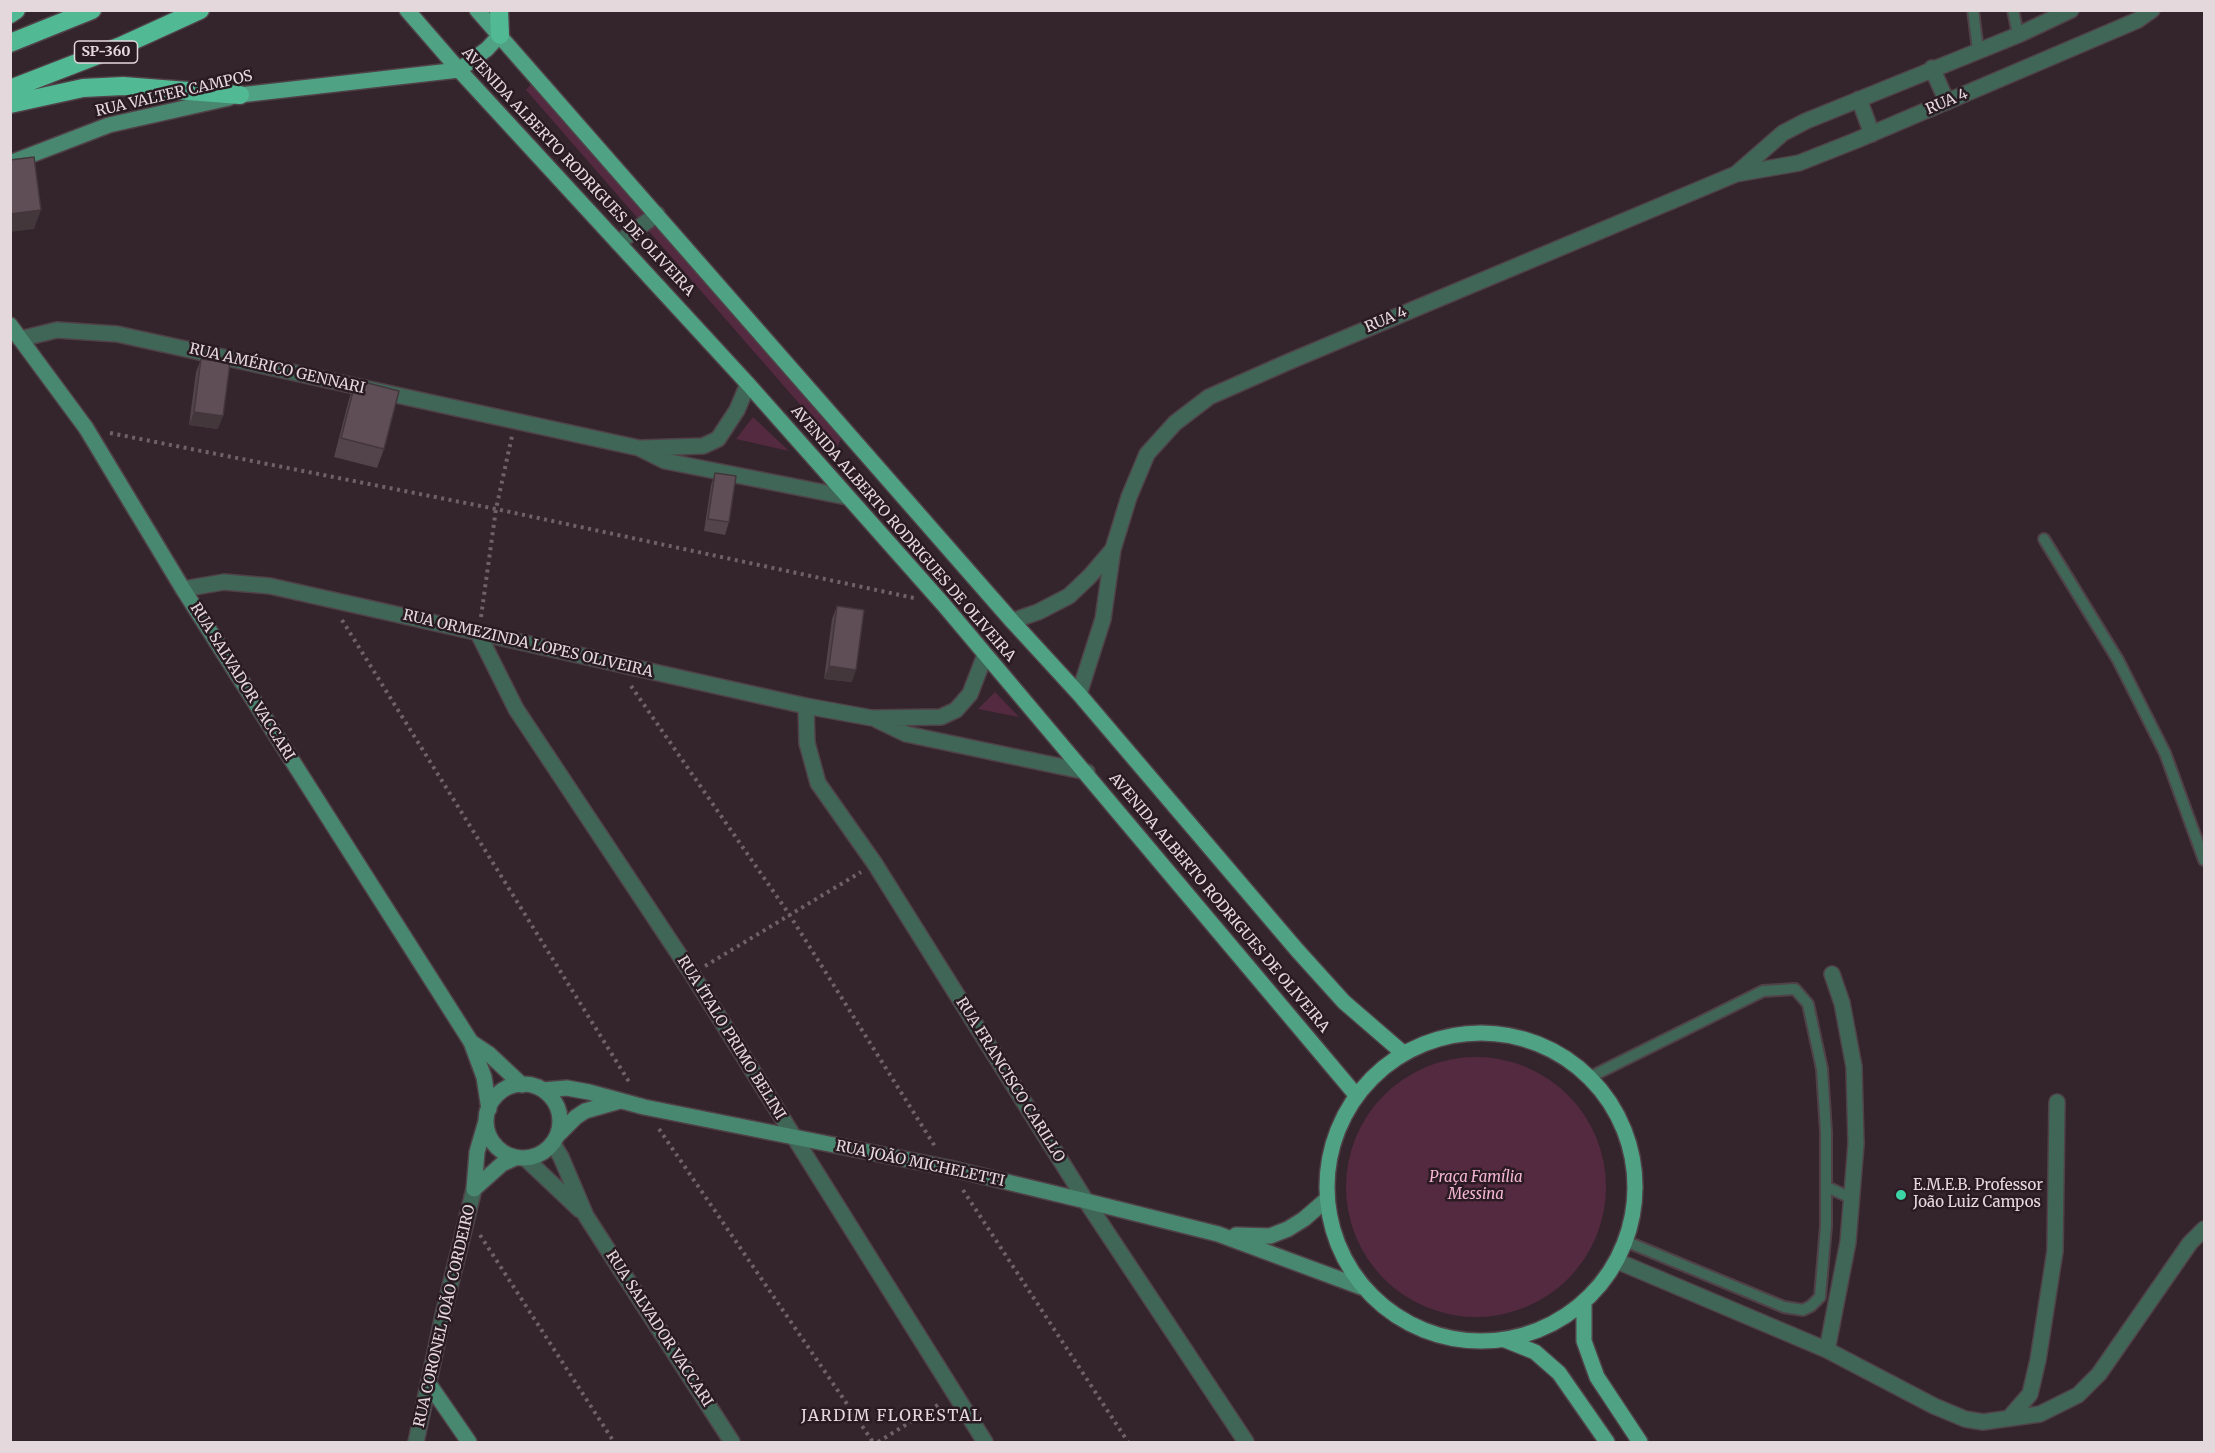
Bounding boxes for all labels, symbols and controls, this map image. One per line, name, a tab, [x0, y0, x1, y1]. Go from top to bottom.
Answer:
road number: SP-360	[74, 41, 138, 63]
street label: AVENIDA ALBERTO RODRIGUES DE OLIVEIRA	[458, 44, 698, 300]
street label: RUA VALTER CAMPOS	[94, 67, 254, 121]
street label: RUA 4	[1923, 85, 1971, 119]
street label: RUA 4	[1362, 303, 1410, 337]
street label: RUA AMÉRICO GENNARI	[187, 340, 367, 398]
street label: AVENIDA ALBERTO RODRIGUES DE OLIVEIRA	[787, 402, 1019, 666]
street label: RUA SALVADOR VACCARI	[186, 600, 298, 764]
street label: RUA ORMEZINDA LOPES OLIVEIRA	[401, 606, 655, 682]
street label: AVENIDA ALBERTO RODRIGUES DE OLIVEIRA	[1105, 770, 1333, 1036]
street label: RUA ÍTALO PRIMO BELINI	[673, 953, 789, 1123]
street label: RUA FRANCISCO CARILLO	[952, 994, 1068, 1166]
street label: RUA JOÃO MICHELETTI	[834, 1137, 1006, 1191]
park label: Praça Família Messina	[1429, 1169, 1523, 1204]
place label: E.M.E.B. Professor João Luiz Campos	[1913, 1177, 2043, 1212]
marker: E.M.E.B. Professor João Luiz Campos	[1894, 1188, 1908, 1202]
street label: RUA CORONEL JOÃO CORDEIRO	[411, 1203, 479, 1429]
street label: RUA SALVADOR VACCARI	[602, 1248, 716, 1410]
district label: JARDIM FLORESTAL	[801, 1406, 983, 1426]

